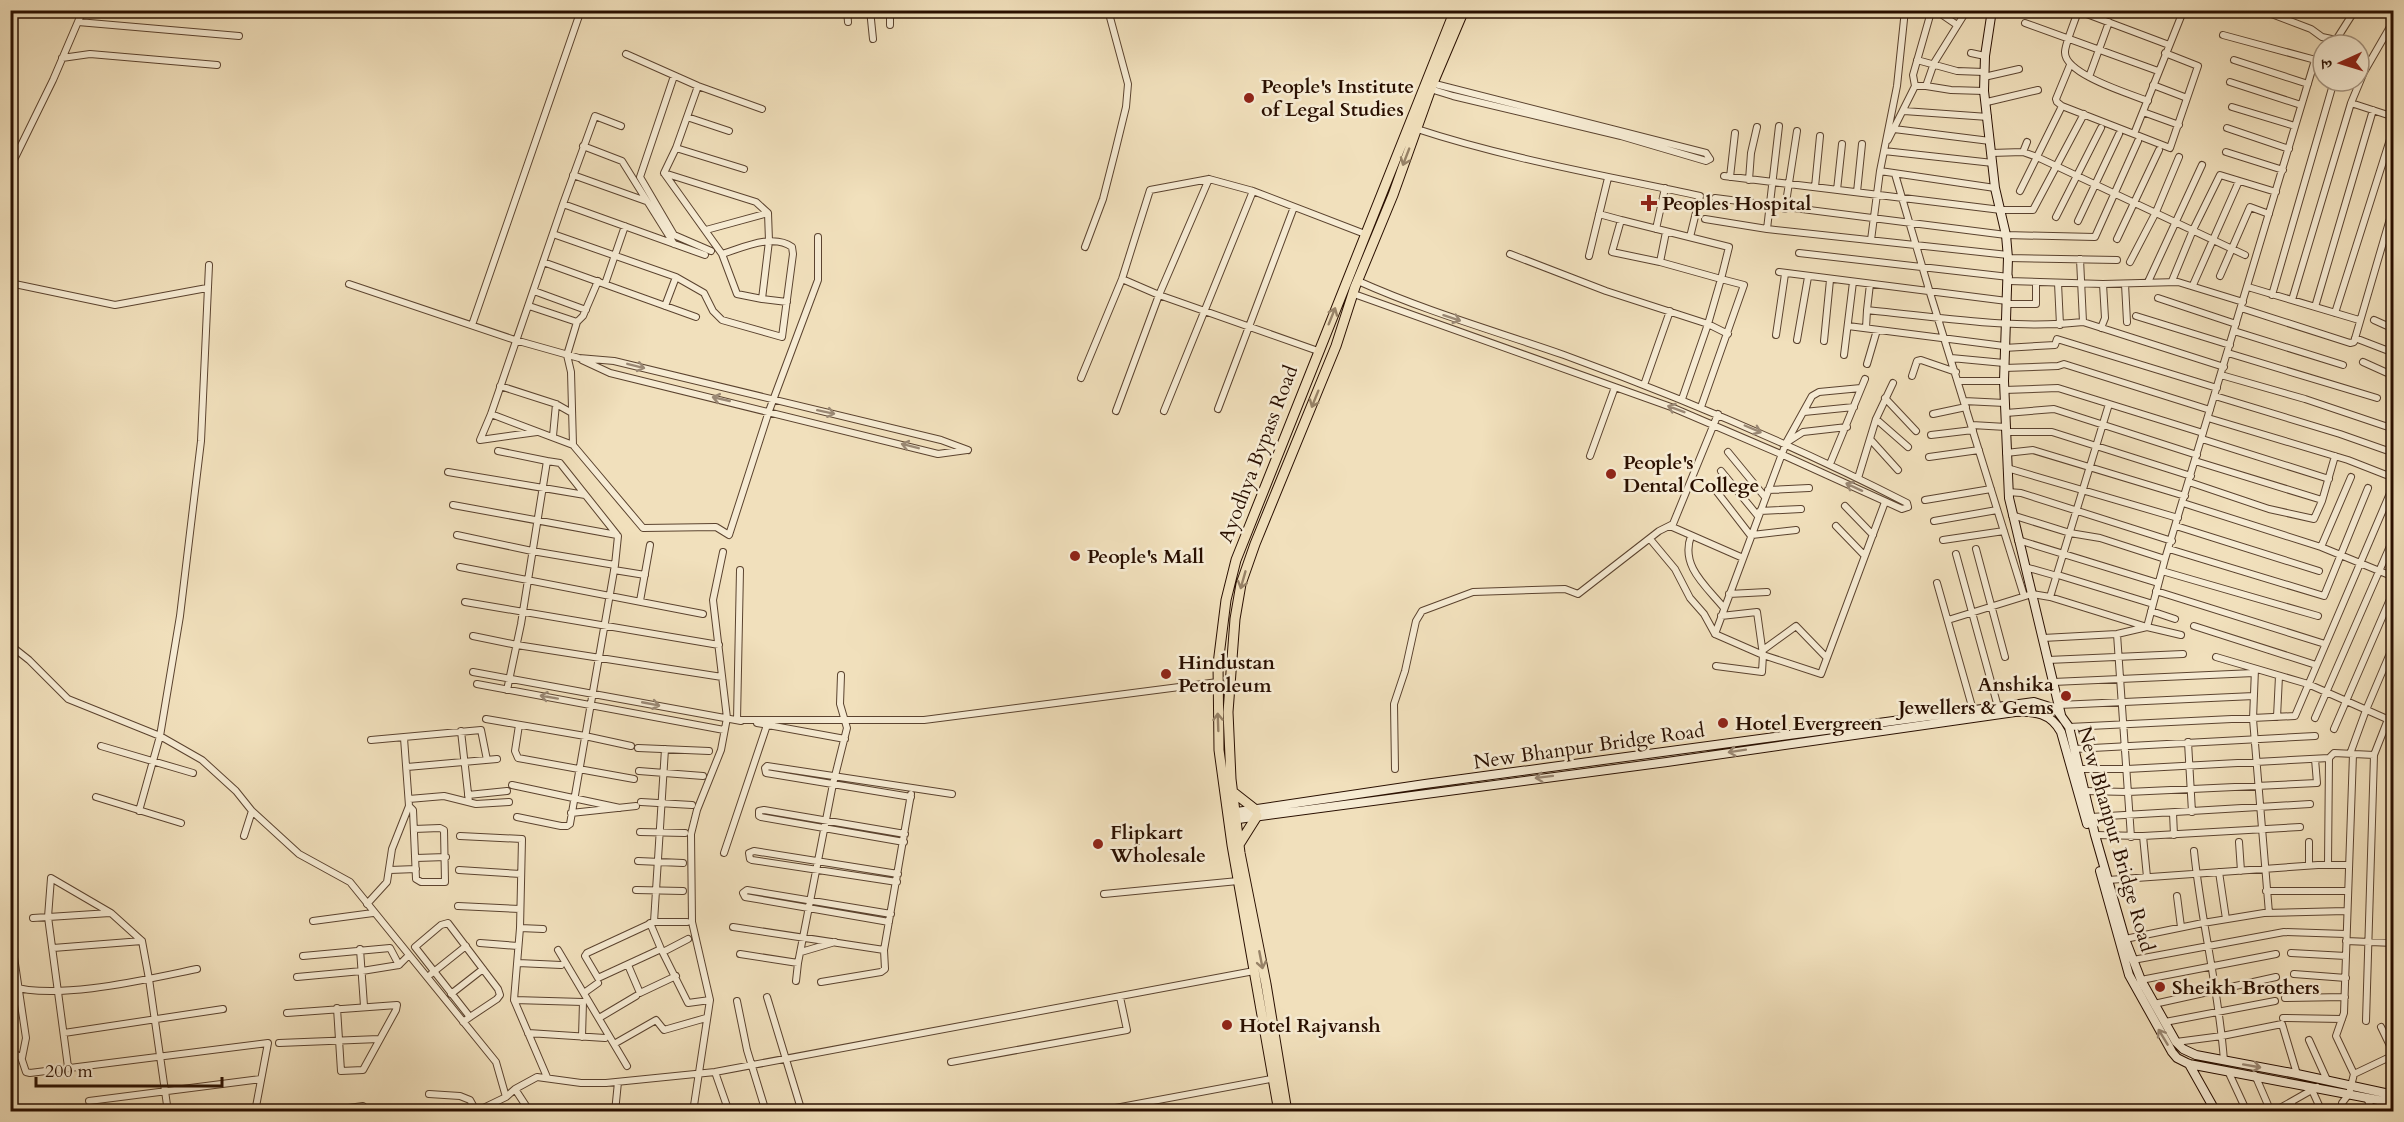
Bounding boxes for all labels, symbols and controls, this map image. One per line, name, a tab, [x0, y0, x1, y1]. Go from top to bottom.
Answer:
north arrow	[2311, 33, 2371, 93]
text: उ	[2316, 57, 2338, 70]
place label: People's Institute of Legal Studies	[1261, 73, 1414, 123]
marker: People's Institute of Legal Studies	[1242, 91, 1256, 105]
one-way arrow	[1400, 147, 1411, 166]
place label: Peoples Hospital	[1662, 190, 1812, 217]
marker: Peoples Hospital	[1640, 194, 1658, 212]
one-way arrow	[1327, 307, 1338, 326]
one-way arrow	[1442, 313, 1461, 324]
one-way arrow	[626, 361, 645, 373]
street label: Ayodhya Bypass Road	[1212, 361, 1304, 547]
one-way arrow	[1309, 389, 1320, 407]
one-way arrow	[712, 393, 731, 405]
one-way arrow	[1667, 403, 1685, 414]
one-way arrow	[816, 407, 835, 418]
one-way arrow	[1743, 424, 1761, 435]
one-way arrow	[901, 440, 920, 452]
place label: People's Dental College	[1623, 449, 1759, 499]
marker: People's Dental College	[1604, 467, 1618, 481]
one-way arrow	[1846, 481, 1864, 493]
place label: People's Mall	[1087, 543, 1204, 570]
marker: People's Mall	[1068, 549, 1082, 563]
one-way arrow	[1237, 570, 1248, 589]
place label: Hindustan Petroleum	[1178, 649, 1275, 699]
marker: Hindustan Petroleum	[1159, 667, 1173, 681]
place label: Anshika Jewellers & Gems	[1895, 671, 2054, 721]
marker: Anshika Jewellers & Gems	[2059, 689, 2073, 703]
one-way arrow	[540, 691, 560, 702]
one-way arrow	[640, 699, 660, 710]
place label: Hotel Evergreen	[1735, 710, 1883, 737]
one-way arrow	[1213, 713, 1224, 733]
street label: New Bhanpur Bridge Road	[1472, 716, 1707, 776]
marker: Hotel Evergreen	[1716, 716, 1730, 730]
street label: New Bhanpur Bridge Road	[2071, 723, 2161, 955]
one-way arrow	[1728, 746, 1748, 757]
one-way arrow	[1535, 772, 1555, 783]
place label: Flipkart Wholesale	[1109, 819, 1206, 869]
marker: Flipkart Wholesale	[1091, 837, 1105, 851]
one-way arrow	[1256, 949, 1267, 969]
place label: Sheikh Brothers	[2172, 974, 2320, 1001]
marker: Sheikh Brothers	[2153, 980, 2167, 994]
place label: Hotel Rajvansh	[1239, 1012, 1381, 1039]
marker: Hotel Rajvansh	[1220, 1018, 1234, 1032]
one-way arrow	[2156, 1028, 2169, 1045]
scale bar	[36, 1050, 222, 1088]
text: 200 m	[45, 1059, 93, 1084]
one-way arrow	[2242, 1060, 2262, 1071]

